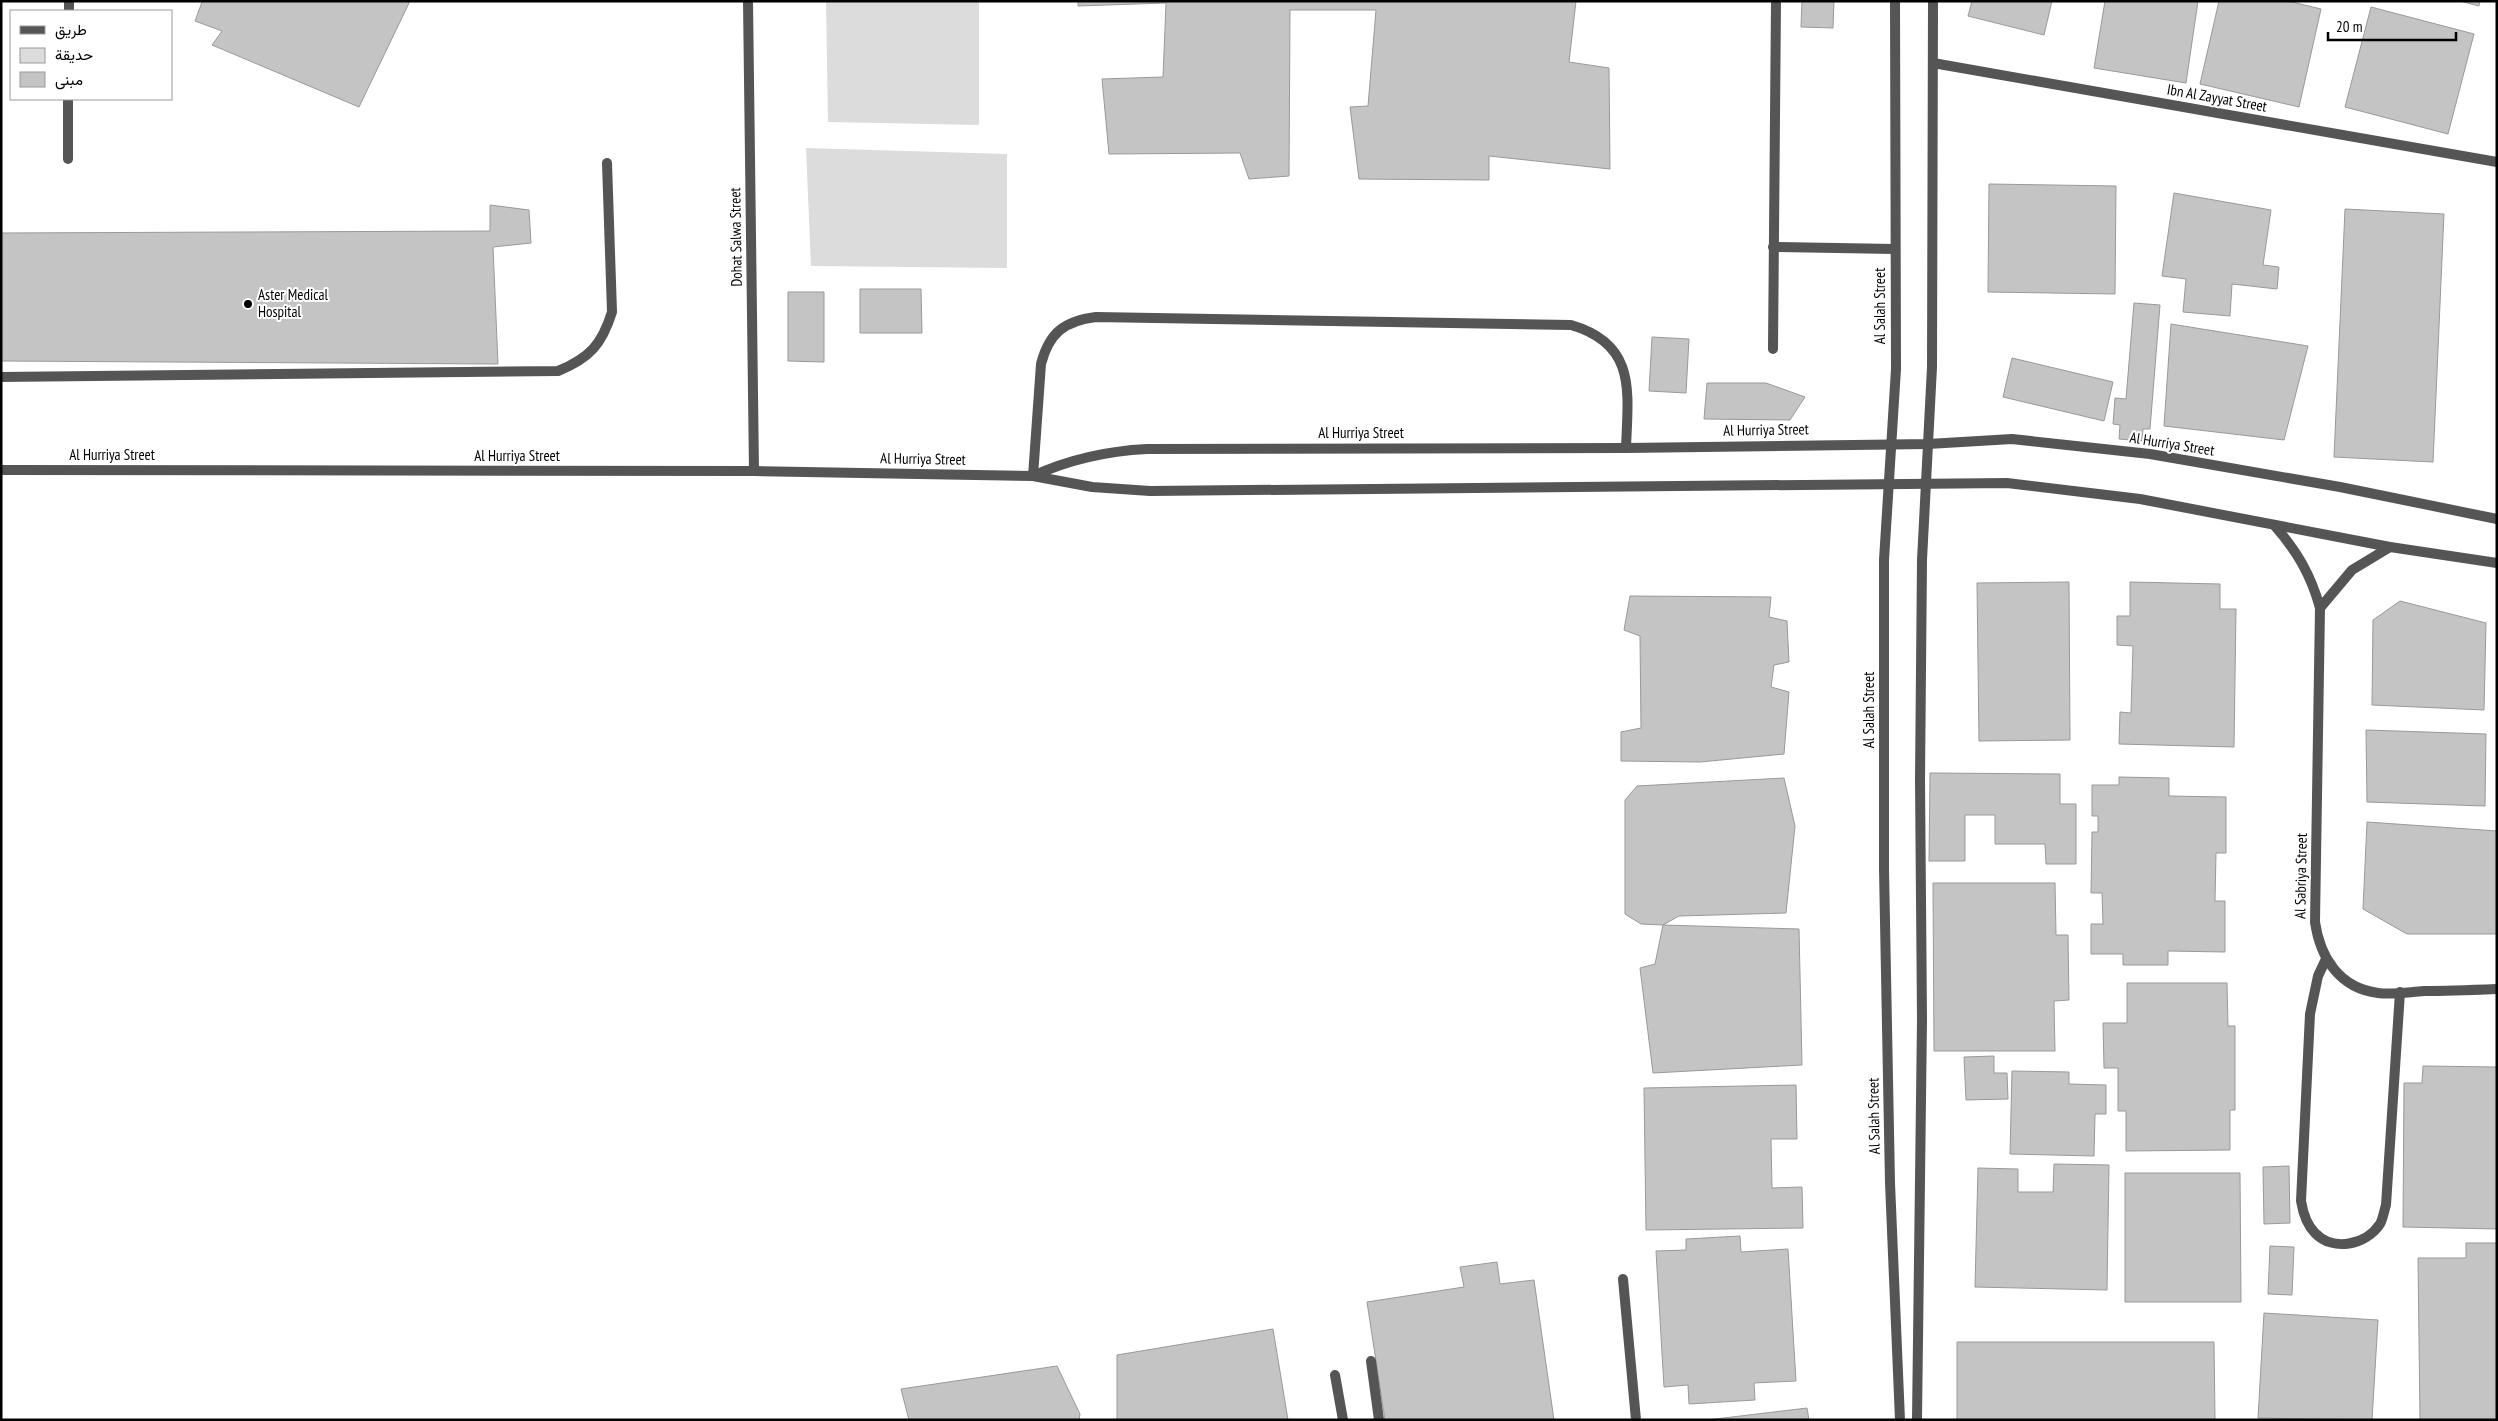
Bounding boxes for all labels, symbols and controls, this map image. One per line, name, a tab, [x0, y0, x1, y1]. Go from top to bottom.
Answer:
legend	[10, 10, 172, 100]
scale bar	[2328, 10, 2456, 42]
text: 20 m	[2336, 17, 2362, 36]
text: طريق	[55, 20, 87, 40]
text: حديقة	[55, 45, 93, 64]
text: مبنى	[55, 70, 83, 90]
street label: Ibn Al Zayyat Street	[2166, 79, 2269, 116]
street label: Dohat Salwa Street	[725, 187, 746, 287]
street label: Al Salah Street	[1870, 268, 1889, 344]
place label: Aster Medical Hospital	[258, 285, 328, 321]
marker: Aster Medical Hospital	[242, 298, 254, 310]
street label: Al Hurriya Street	[1723, 419, 1809, 440]
street label: Al Hurriya Street	[1318, 423, 1404, 442]
street label: Al Hurriya Street	[2128, 427, 2216, 460]
street label: Al Hurriya Street	[69, 445, 155, 464]
street label: Al Hurriya Street	[474, 446, 560, 465]
street label: Al Hurriya Street	[880, 448, 966, 469]
street label: Al Salah Street	[1859, 672, 1878, 748]
street label: Al Sabriya Street	[2290, 833, 2311, 919]
street label: Al Salah Street	[1863, 1078, 1884, 1154]

